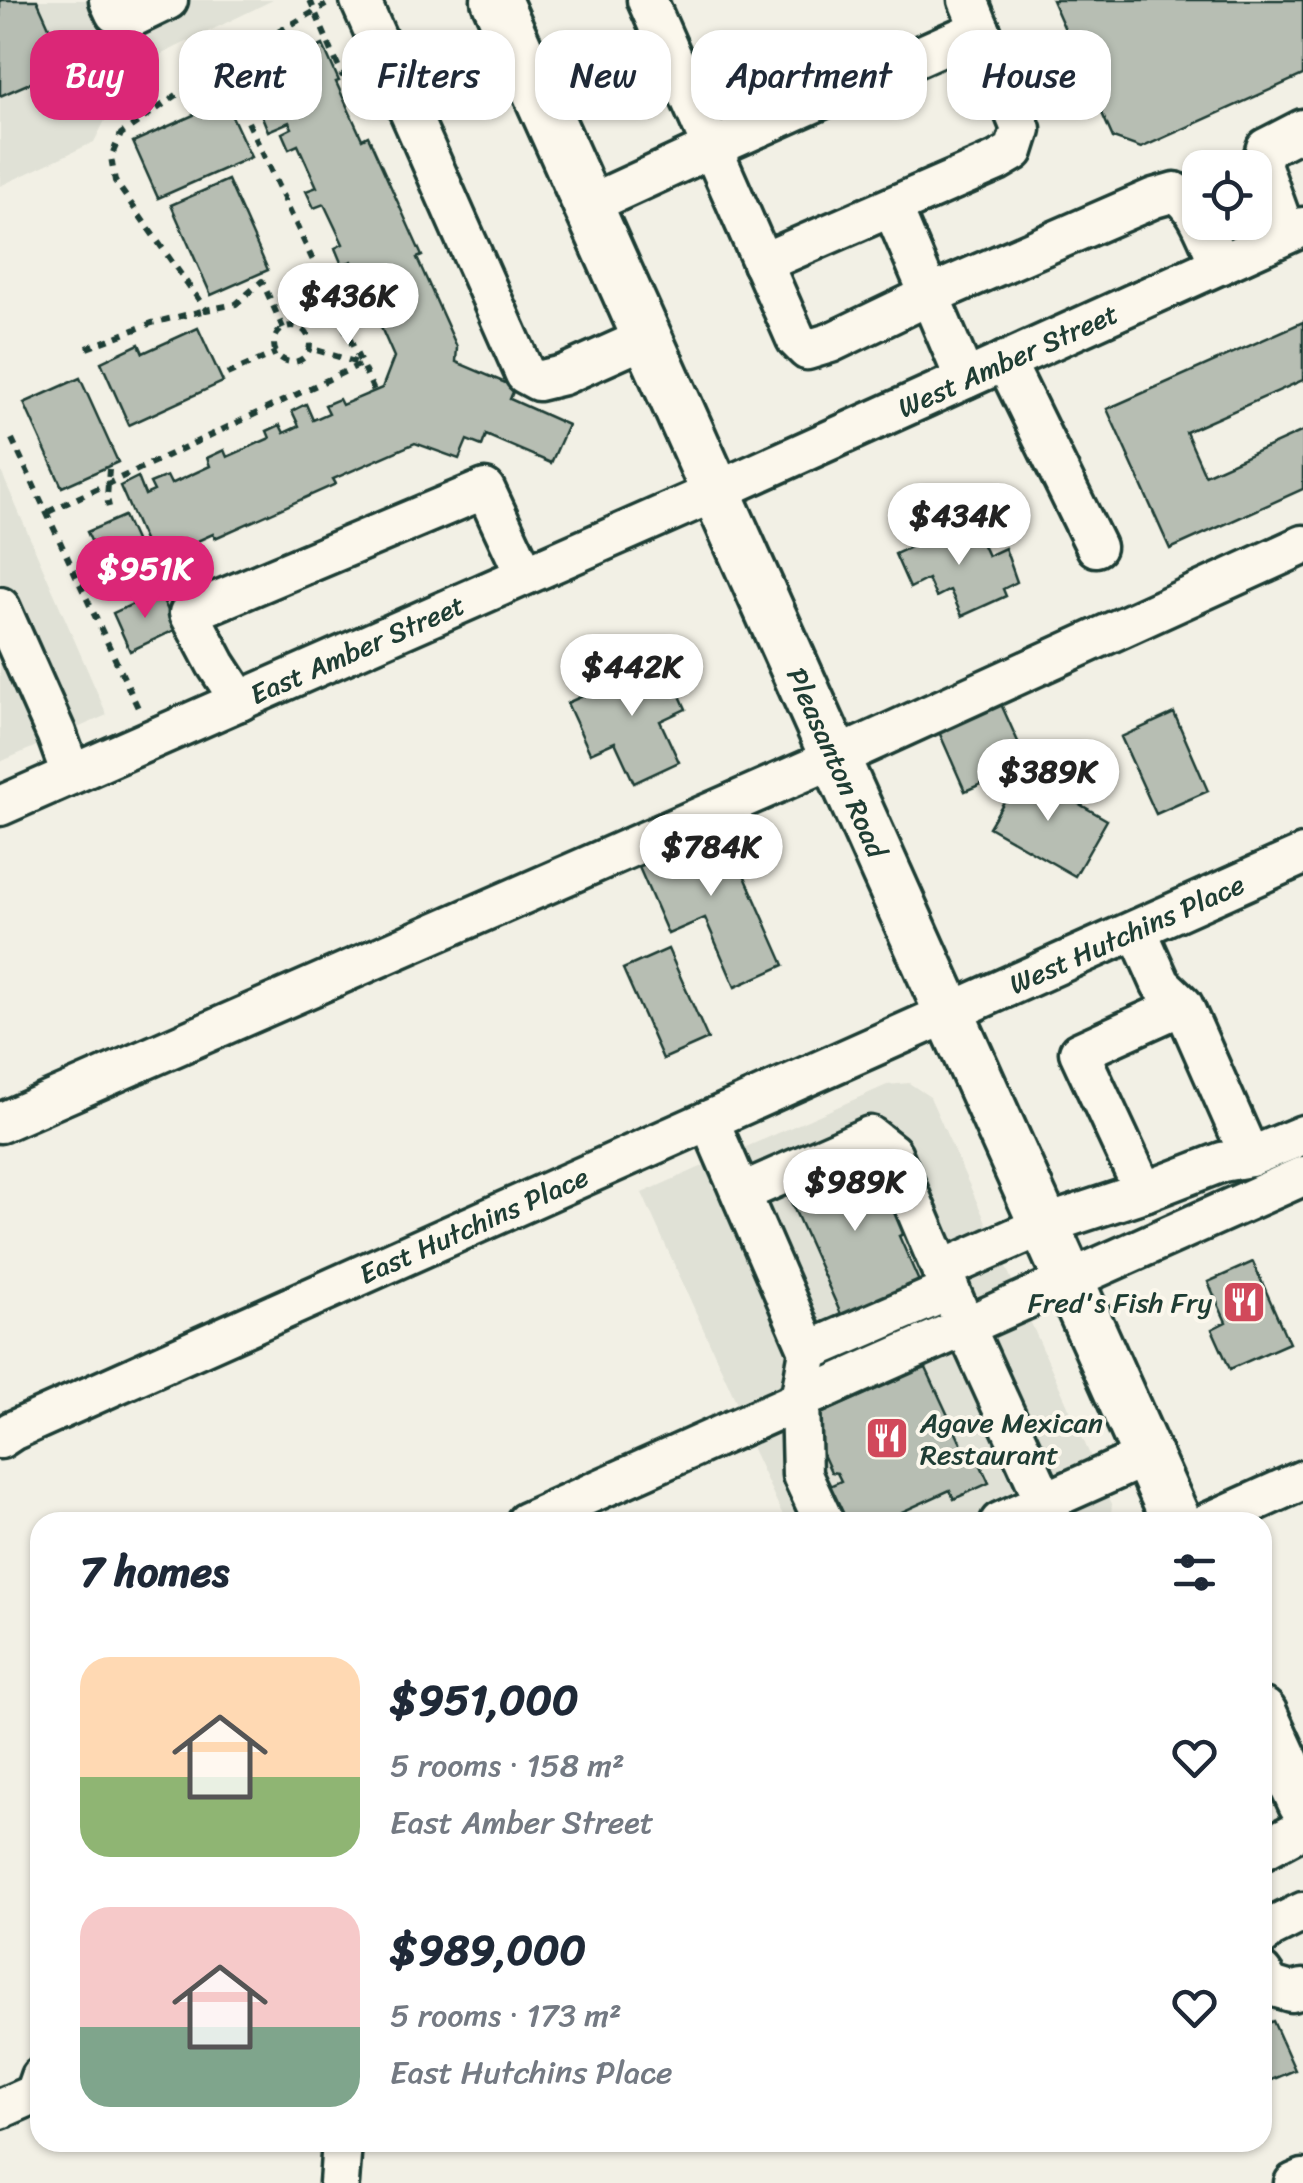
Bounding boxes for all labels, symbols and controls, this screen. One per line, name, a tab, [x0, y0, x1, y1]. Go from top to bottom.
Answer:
chip: Buy	[30, 30, 159, 120]
chip: Rent	[179, 30, 322, 120]
chip: Filters	[342, 30, 515, 120]
chip: New	[535, 30, 671, 120]
chip: Apartment	[691, 30, 927, 120]
chip: House	[947, 30, 1111, 120]
map controls	[1182, 150, 1272, 240]
button: locate	[1182, 150, 1272, 240]
pin: $436K	[278, 263, 418, 348]
text: $436K	[300, 267, 396, 324]
street label: West Amber Street	[889, 289, 1126, 431]
pin: $434K	[889, 483, 1029, 568]
text: $434K	[910, 487, 1008, 544]
pin: $951K	[75, 536, 215, 621]
text: $951K	[98, 540, 192, 597]
street label: East Amber Street	[242, 580, 473, 718]
pin: $442K	[562, 634, 702, 719]
text: $442K	[582, 638, 682, 695]
street label: Pleasanton Road	[773, 659, 902, 868]
pin: $389K	[978, 739, 1118, 824]
text: $389K	[999, 743, 1097, 800]
pin: $784K	[641, 814, 781, 899]
text: $784K	[662, 818, 760, 875]
street label: West Hutchins Place	[1001, 860, 1253, 1008]
pin: $989K	[785, 1149, 925, 1234]
street label: East Hutchins Place	[351, 1152, 597, 1298]
text: $989K	[805, 1153, 905, 1210]
place label: Fred's Fish Fry	[1028, 1278, 1212, 1327]
restaurant icon: Fred's Fish Fry	[1221, 1279, 1267, 1325]
place label: Agave Mexican Restaurant	[919, 1398, 1103, 1479]
restaurant icon: Agave Mexican Restaurant	[864, 1415, 910, 1461]
text: 7 homes	[80, 1535, 229, 1609]
icon: filters	[1167, 1545, 1222, 1600]
text: $951,000	[390, 1663, 579, 1737]
icon: home	[160, 1697, 280, 1817]
icon: heart	[1167, 1730, 1222, 1785]
text: 5 rooms · 158 m²	[390, 1737, 624, 1794]
text: East Amber Street	[390, 1794, 654, 1851]
text: $989,000	[390, 1913, 586, 1987]
icon: home	[160, 1947, 280, 2067]
icon: heart	[1167, 1980, 1222, 2035]
text: 5 rooms · 173 m²	[390, 1987, 621, 2044]
text: East Hutchins Place	[390, 2044, 673, 2101]

